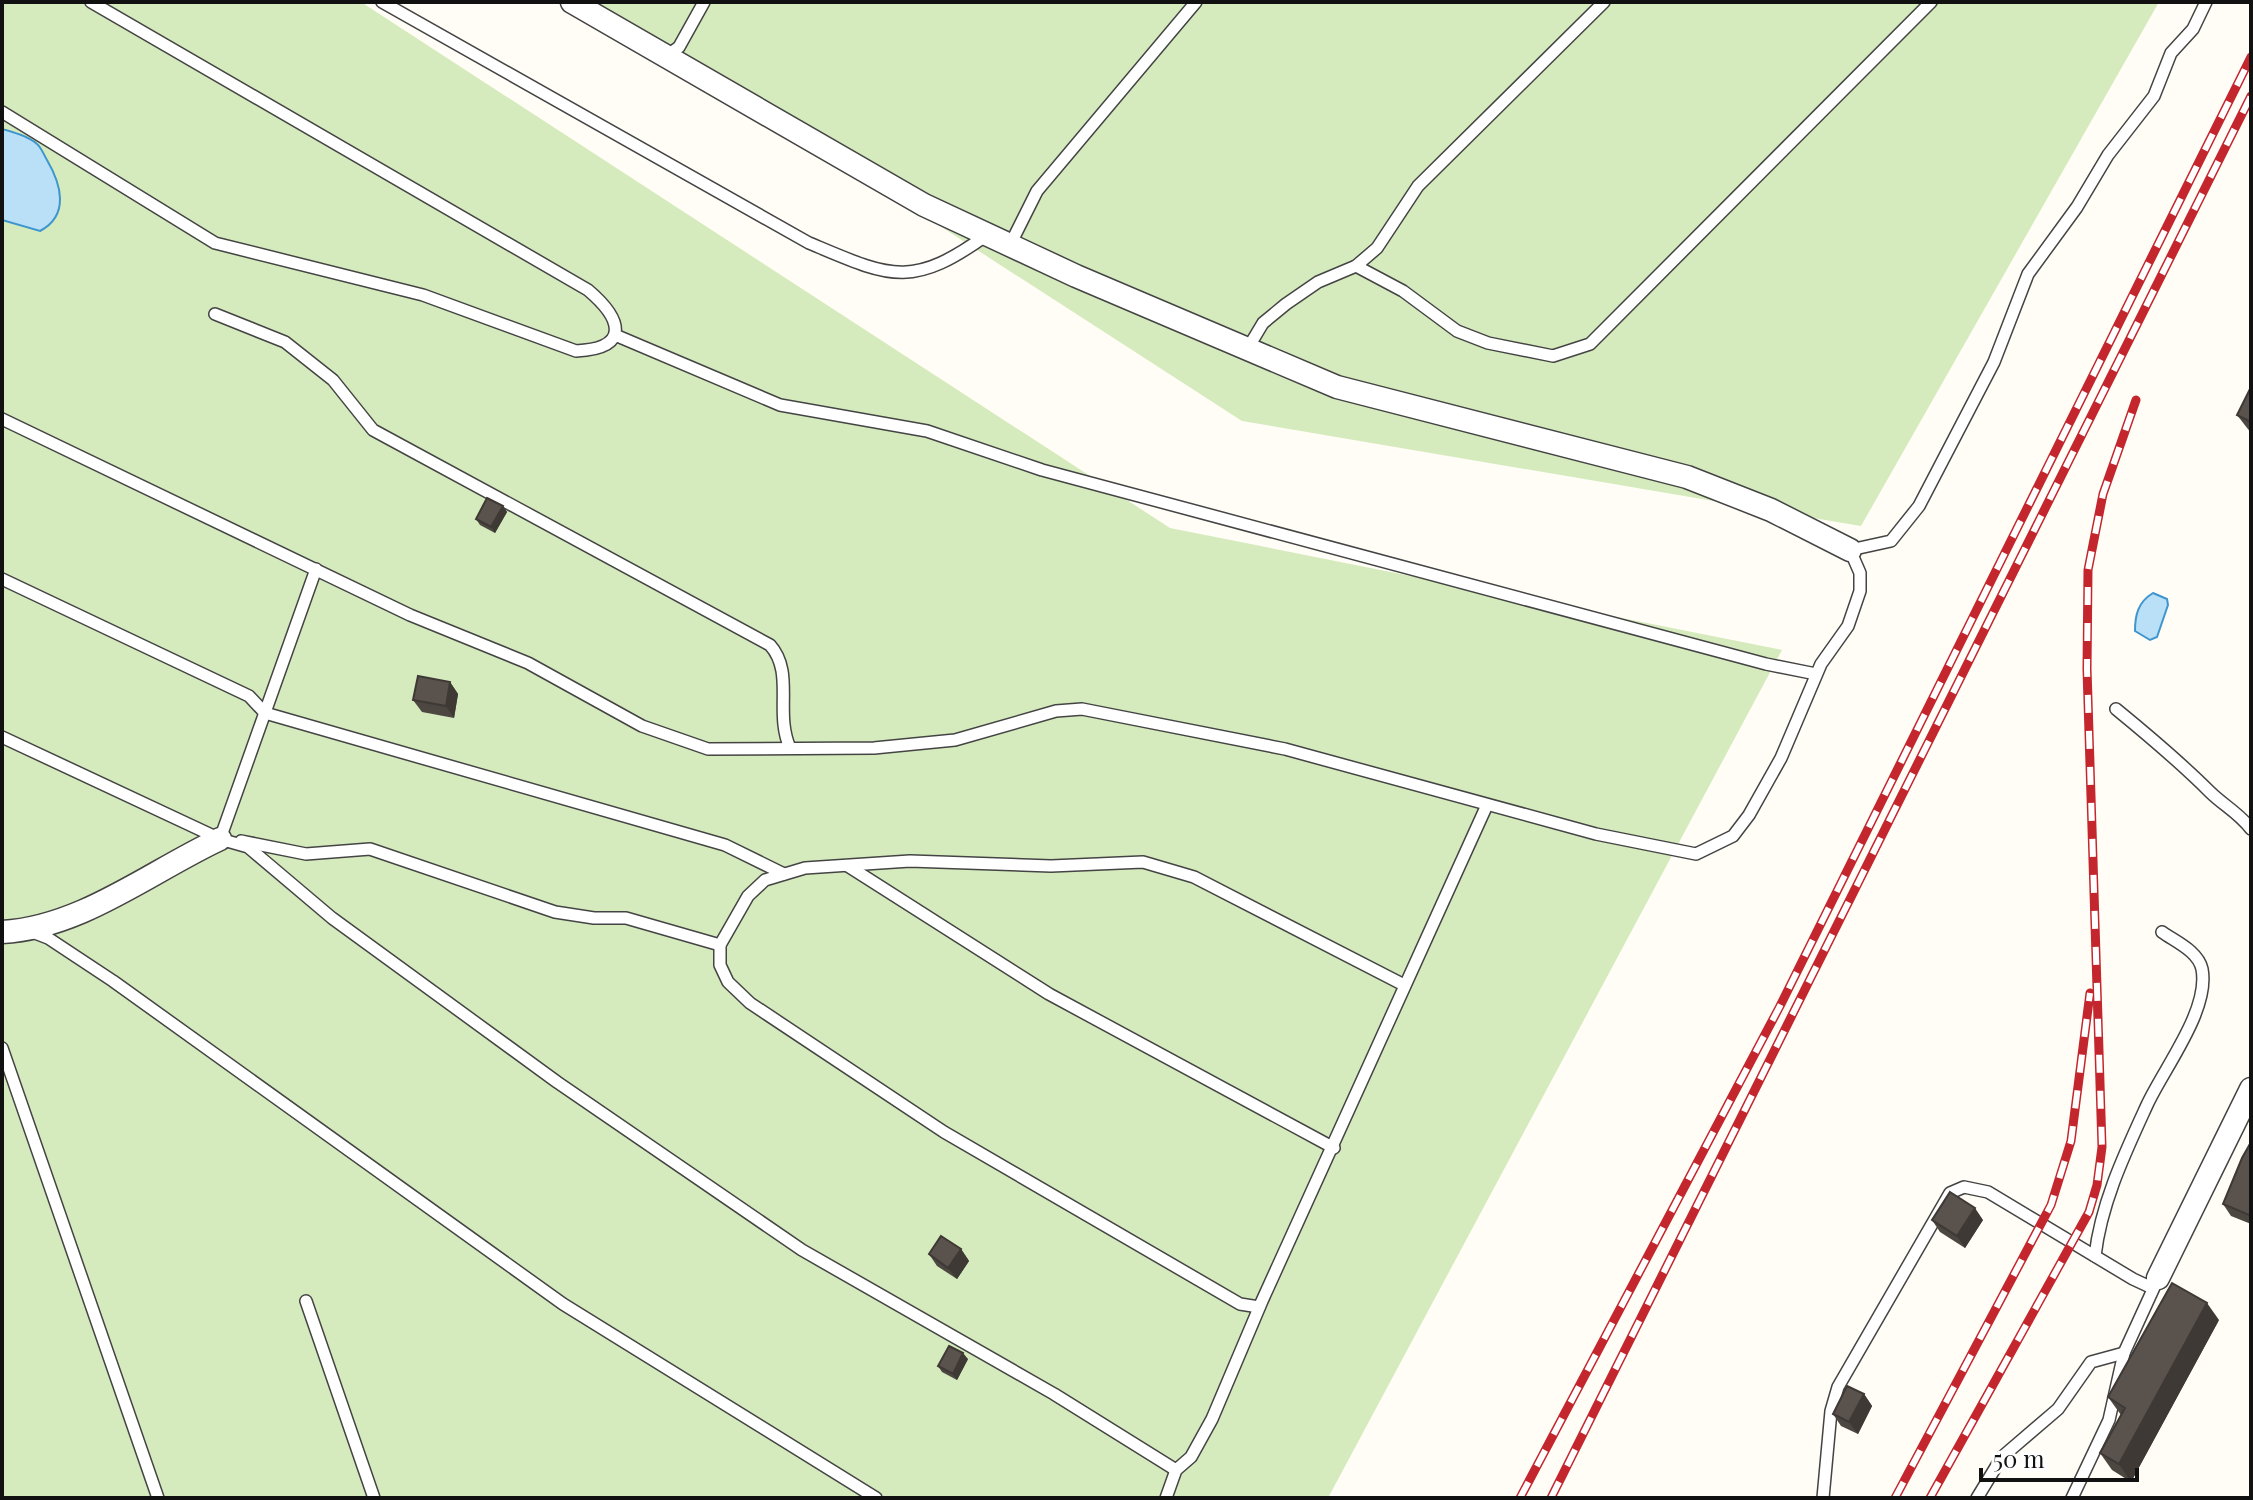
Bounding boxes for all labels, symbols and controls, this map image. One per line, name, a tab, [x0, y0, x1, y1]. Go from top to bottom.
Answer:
scale bar	[1981, 1432, 2137, 1482]
text: 50 m	[1993, 1442, 2045, 1474]

